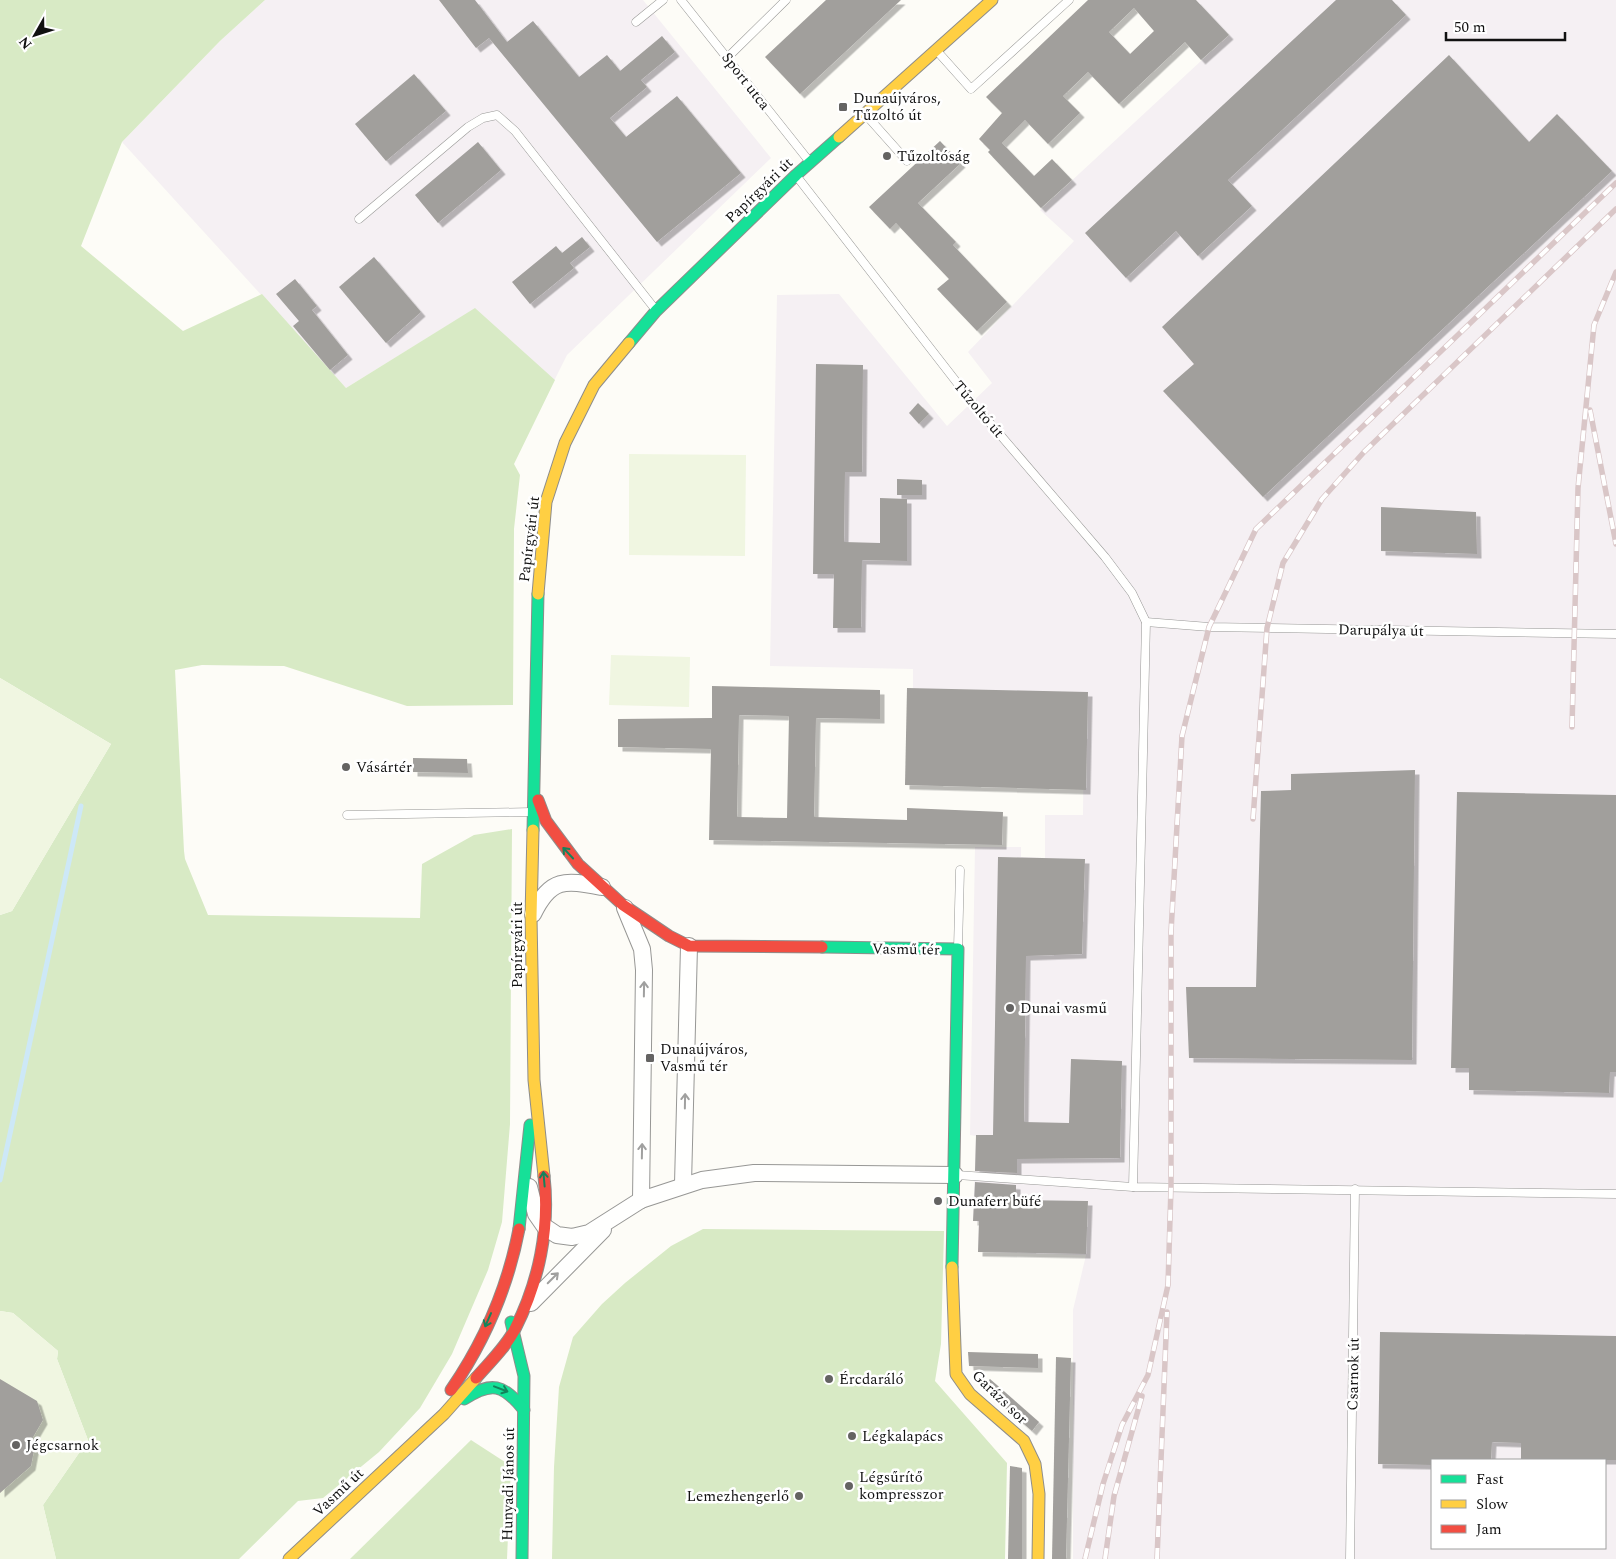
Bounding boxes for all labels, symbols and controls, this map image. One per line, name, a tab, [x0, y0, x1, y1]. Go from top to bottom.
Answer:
north arrow	[10, 10, 60, 60]
scale bar	[1446, 10, 1565, 42]
text: 50 m	[1454, 16, 1486, 39]
text: N	[14, 32, 37, 54]
street label: Sport utca	[716, 47, 776, 116]
place label: Dunaújváros, Tűzoltó út	[853, 87, 941, 127]
marker: Dunaújváros, Tűzoltó út	[837, 101, 849, 113]
place label: Tűzoltóság	[897, 145, 970, 168]
marker: Tűzoltóság	[881, 150, 893, 162]
street label: Papírgyári út	[720, 152, 798, 229]
street label: Tűzoltó út	[948, 376, 1010, 443]
street label: Papírgyári út	[513, 495, 546, 583]
street label: Darupálya út	[1338, 618, 1424, 643]
place label: Vásártér	[356, 756, 412, 779]
marker: Vásártér	[340, 761, 352, 773]
one-way arrow	[562, 846, 574, 859]
street label: Papírgyári út	[506, 902, 529, 988]
street label: Vasmű tér	[872, 937, 940, 962]
one-way arrow	[639, 981, 649, 997]
place label: Dunai vasmű	[1020, 997, 1107, 1020]
marker: Dunai vasmű	[1004, 1002, 1016, 1014]
place label: Dunaújváros, Vasmű tér	[660, 1038, 748, 1078]
marker: Dunaújváros, Vasmű tér	[644, 1052, 656, 1064]
one-way arrow	[680, 1093, 690, 1110]
one-way arrow	[637, 1143, 646, 1159]
one-way arrow	[540, 1171, 549, 1187]
place label: Dunaferr büfé	[948, 1190, 1041, 1213]
marker: Dunaferr büfé	[932, 1195, 944, 1207]
one-way arrow	[547, 1272, 560, 1284]
one-way arrow	[482, 1312, 492, 1327]
street label: Csarnok út	[1341, 1337, 1366, 1411]
street label: Garázs sor	[966, 1365, 1033, 1430]
place label: Ércdaráló	[839, 1368, 904, 1391]
marker: Ércdaráló	[823, 1373, 835, 1385]
one-way arrow	[493, 1385, 508, 1394]
place label: Légkalapács	[862, 1425, 944, 1448]
street label: Hunyadi János út	[496, 1427, 521, 1541]
marker: Légkalapács	[846, 1430, 858, 1442]
place label: Jégcsarnok	[26, 1434, 99, 1457]
marker: Jégcsarnok	[10, 1439, 22, 1451]
legend	[1431, 1459, 1606, 1549]
street label: Vasmű út	[307, 1462, 369, 1522]
place label: Légsűrítő kompresszor	[859, 1466, 944, 1506]
text: Fast	[1476, 1468, 1504, 1491]
marker: Légsűrítő kompresszor	[843, 1480, 855, 1492]
place label: Lemezhengerlő	[687, 1485, 789, 1508]
marker: Lemezhengerlő	[793, 1490, 805, 1502]
text: Slow	[1476, 1493, 1508, 1516]
text: Jam	[1476, 1518, 1502, 1541]

